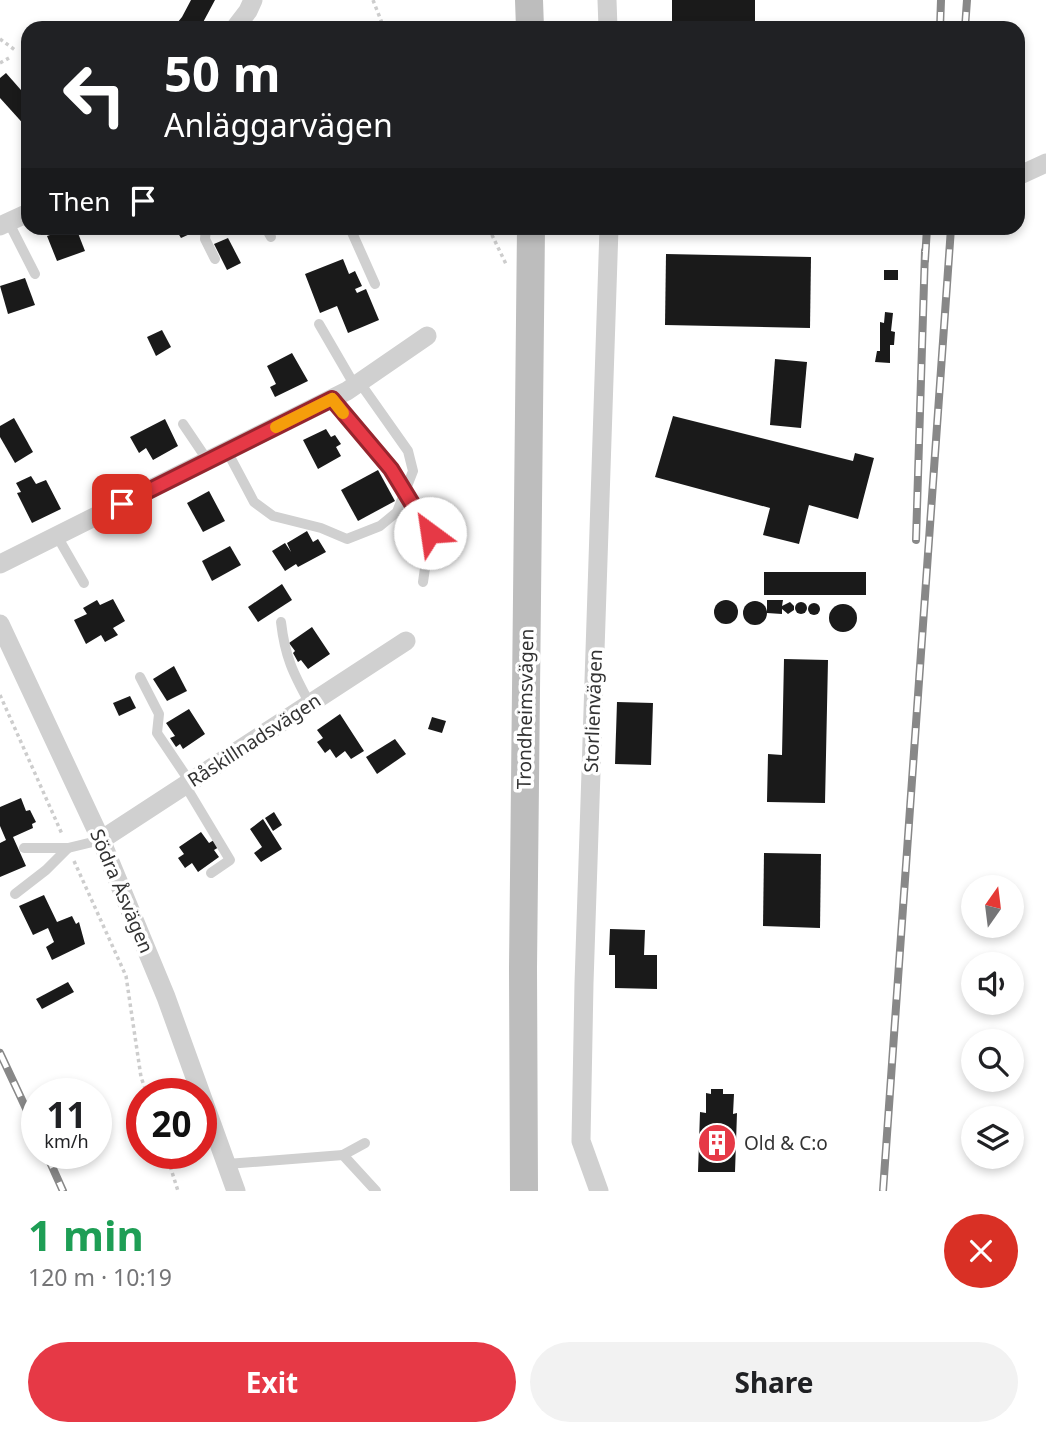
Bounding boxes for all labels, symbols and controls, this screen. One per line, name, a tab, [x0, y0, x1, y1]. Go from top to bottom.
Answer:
text: 50 m	[164, 40, 281, 106]
icon: left	[49, 49, 140, 140]
text: Anläggarvägen	[164, 103, 393, 146]
icon: arrive	[124, 182, 162, 220]
text: Then	[49, 183, 110, 219]
pin	[92, 474, 152, 534]
icon: arrive	[103, 485, 141, 523]
position arrow	[393, 496, 467, 570]
street label: Trondheimsvägen	[511, 628, 539, 790]
street label: Storlienvägen	[578, 649, 608, 773]
street label: Råskillnadsvägen	[182, 687, 326, 793]
street label: Södra Åsvägen	[84, 825, 160, 957]
north arrow	[961, 875, 1024, 938]
map controls	[961, 875, 1024, 1169]
button: sound	[961, 952, 1024, 1015]
button: search	[961, 1029, 1024, 1092]
speed limit sign: 20	[126, 1078, 217, 1169]
text: 11	[46, 1091, 87, 1138]
button: layers	[961, 1106, 1024, 1169]
building icon: Old & C:o	[696, 1122, 738, 1164]
text: km/h	[44, 1129, 89, 1153]
place label: Old & C:o	[744, 1130, 828, 1156]
text: 1 min	[28, 1206, 144, 1263]
button: close	[944, 1214, 1018, 1288]
text: 120 m · 10:19	[28, 1261, 172, 1293]
button: Exit	[28, 1342, 516, 1422]
button: Share	[530, 1342, 1018, 1422]

